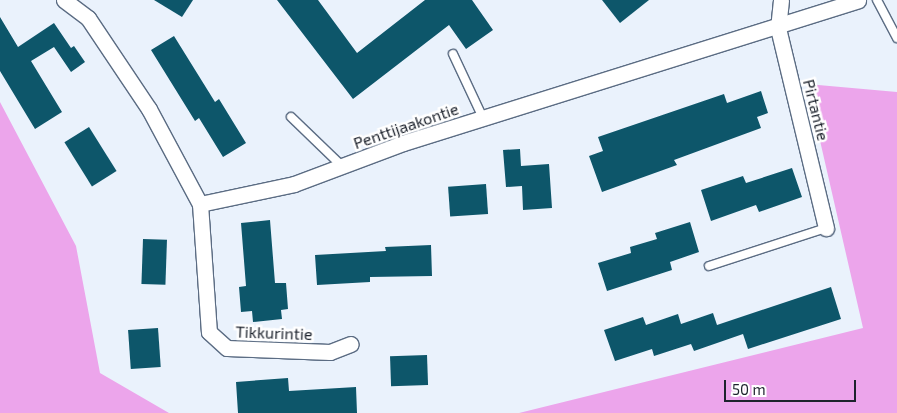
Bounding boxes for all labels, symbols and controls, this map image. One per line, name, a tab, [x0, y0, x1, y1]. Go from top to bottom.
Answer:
street label: Pirtantie	[799, 77, 833, 143]
street label: Penttijaakontie	[351, 99, 461, 153]
street label: Tikkurintie	[235, 322, 313, 344]
scale bar	[727, 370, 860, 402]
text: 50 m	[732, 380, 766, 398]

